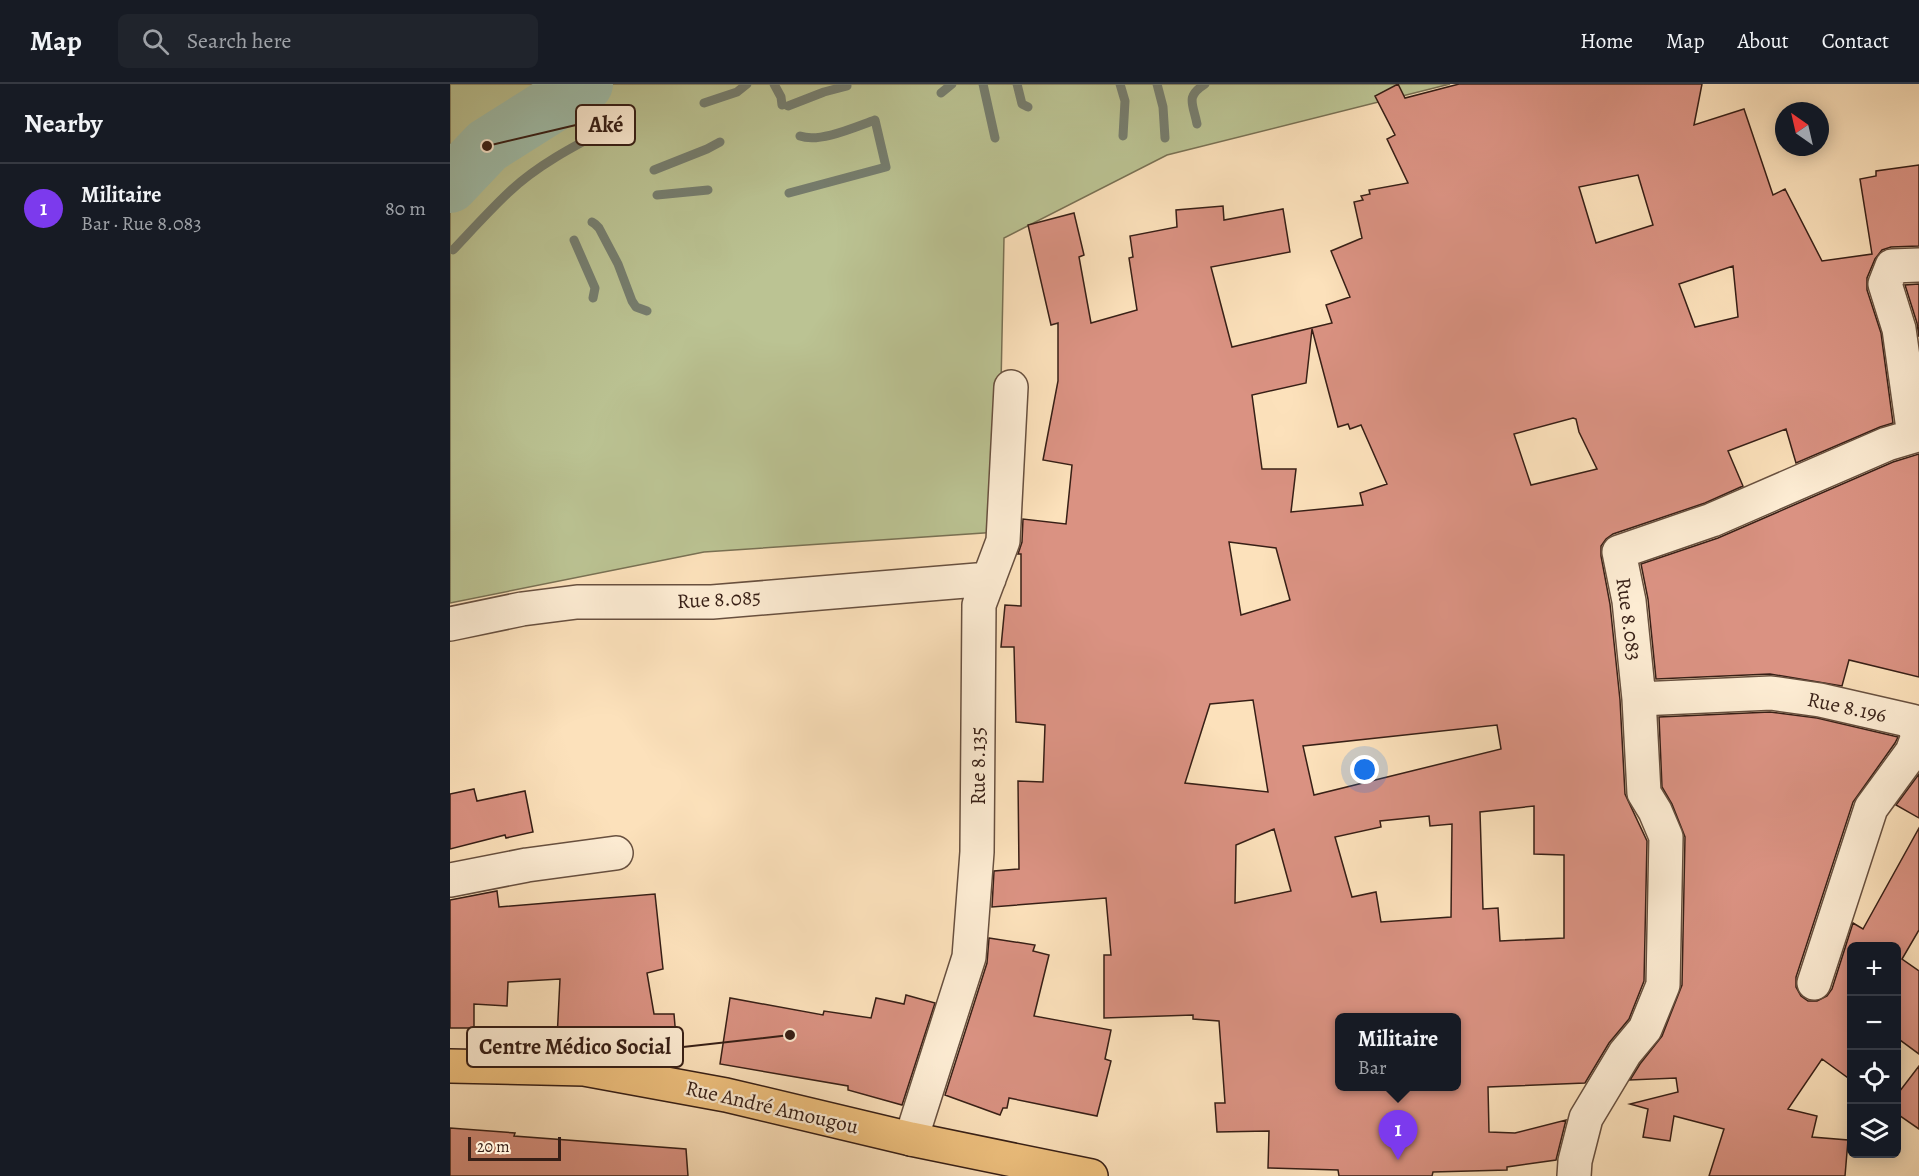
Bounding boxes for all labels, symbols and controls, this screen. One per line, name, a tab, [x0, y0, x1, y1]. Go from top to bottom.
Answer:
search box	[118, 14, 538, 68]
text: Map	[30, 22, 82, 60]
icon: search	[139, 25, 172, 58]
text: Search here	[187, 26, 291, 56]
text: Home	[1580, 27, 1633, 55]
text: Map	[1666, 27, 1704, 55]
text: About	[1737, 27, 1789, 55]
text: Contact	[1822, 27, 1889, 55]
north arrow	[1775, 102, 1829, 156]
callout: Aké	[576, 105, 635, 145]
text: Nearby	[24, 106, 103, 141]
text: Aké	[588, 110, 623, 140]
text: Militaire	[81, 180, 161, 210]
text: 1	[40, 195, 47, 222]
text: 80 m	[385, 195, 426, 222]
text: Bar · Rue 8.083	[81, 210, 202, 237]
street label: Rue 8.083	[1609, 576, 1649, 662]
street label: Rue 8.085	[676, 583, 762, 615]
street label: Rue 8.196	[1805, 685, 1889, 729]
street label: Rue 8.135	[964, 727, 992, 805]
your location	[1350, 755, 1379, 784]
map controls	[1847, 942, 1901, 1158]
button: +	[1847, 942, 1901, 996]
button: −	[1847, 996, 1901, 1050]
popup	[1335, 1013, 1461, 1091]
text: Militaire	[1358, 1024, 1438, 1054]
callout: Centre Médico Social	[467, 1027, 683, 1067]
text: Centre Médico Social	[479, 1032, 671, 1062]
button: locate	[1847, 1050, 1901, 1104]
text: Bar	[1358, 1054, 1387, 1081]
street label: Rue André Amougou	[683, 1073, 862, 1141]
button: layers	[1847, 1104, 1901, 1158]
pin: 1	[1378, 1110, 1418, 1160]
scale bar	[468, 1134, 561, 1162]
text: 20 m	[477, 1136, 510, 1158]

